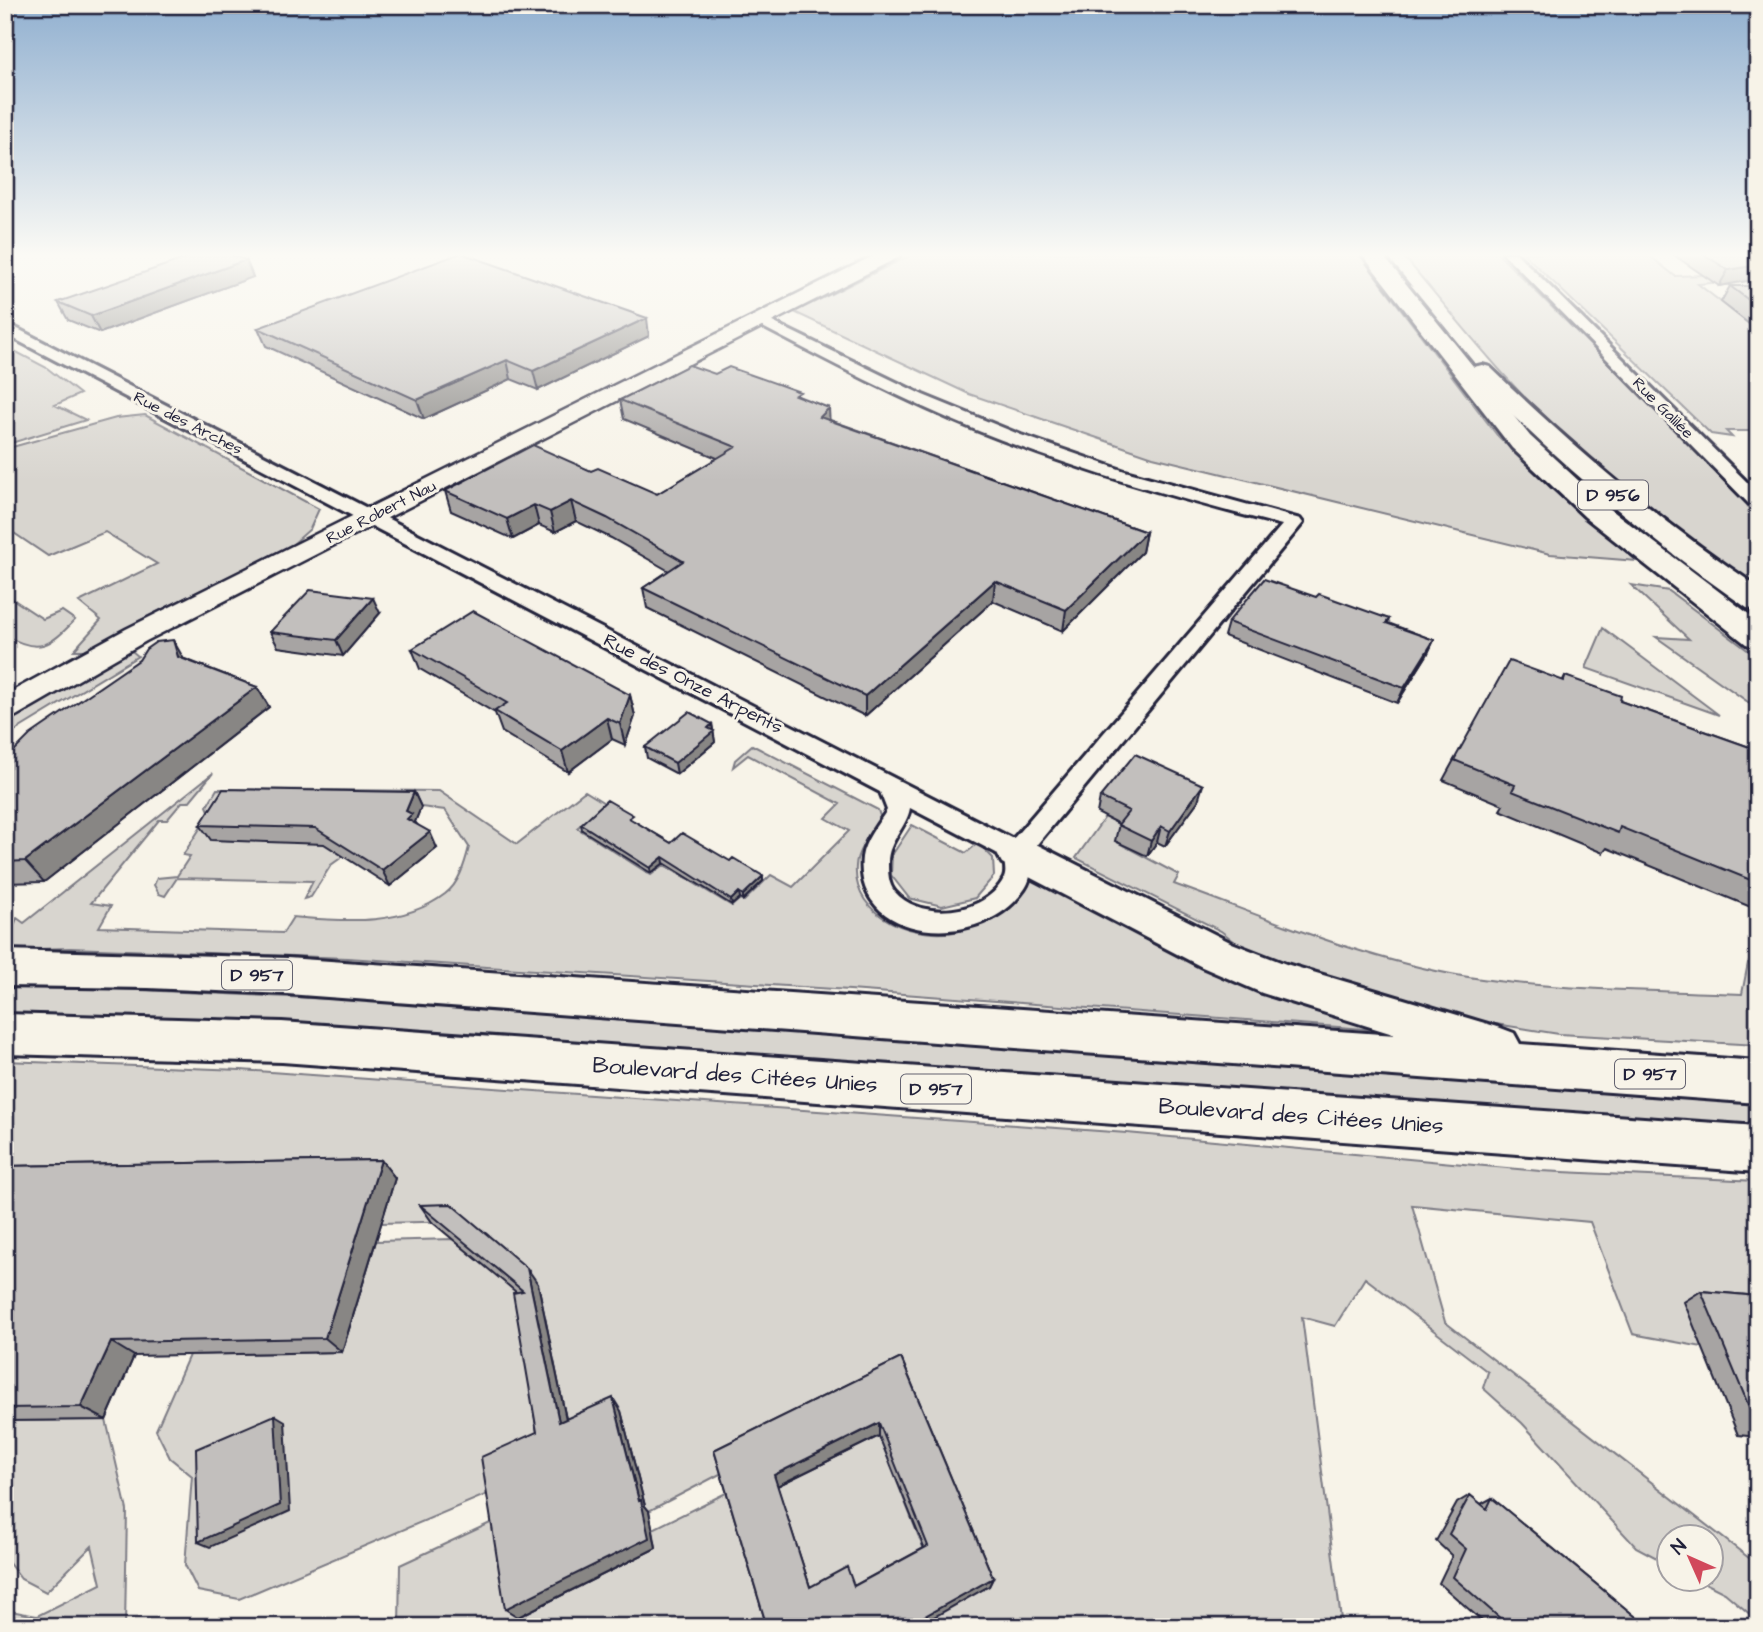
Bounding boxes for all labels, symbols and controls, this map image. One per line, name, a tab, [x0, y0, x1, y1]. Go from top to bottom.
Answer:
street label: Rue Galilée	[1627, 372, 1699, 444]
street label: Rue des Arches	[130, 386, 246, 460]
street label: Rue Robert Nau	[322, 475, 440, 549]
road number: D 956	[1578, 480, 1648, 509]
street label: Rue des Onze Arpents	[599, 627, 787, 741]
road number: D 957	[222, 960, 292, 990]
street label: Boulevard des Citées Unies	[591, 1049, 879, 1101]
road number: D 957	[1615, 1059, 1685, 1088]
road number: D 957	[901, 1074, 971, 1104]
street label: Boulevard des Citées Unies	[1157, 1090, 1445, 1142]
north arrow	[1654, 1524, 1724, 1594]
text: N	[1665, 1533, 1693, 1561]

